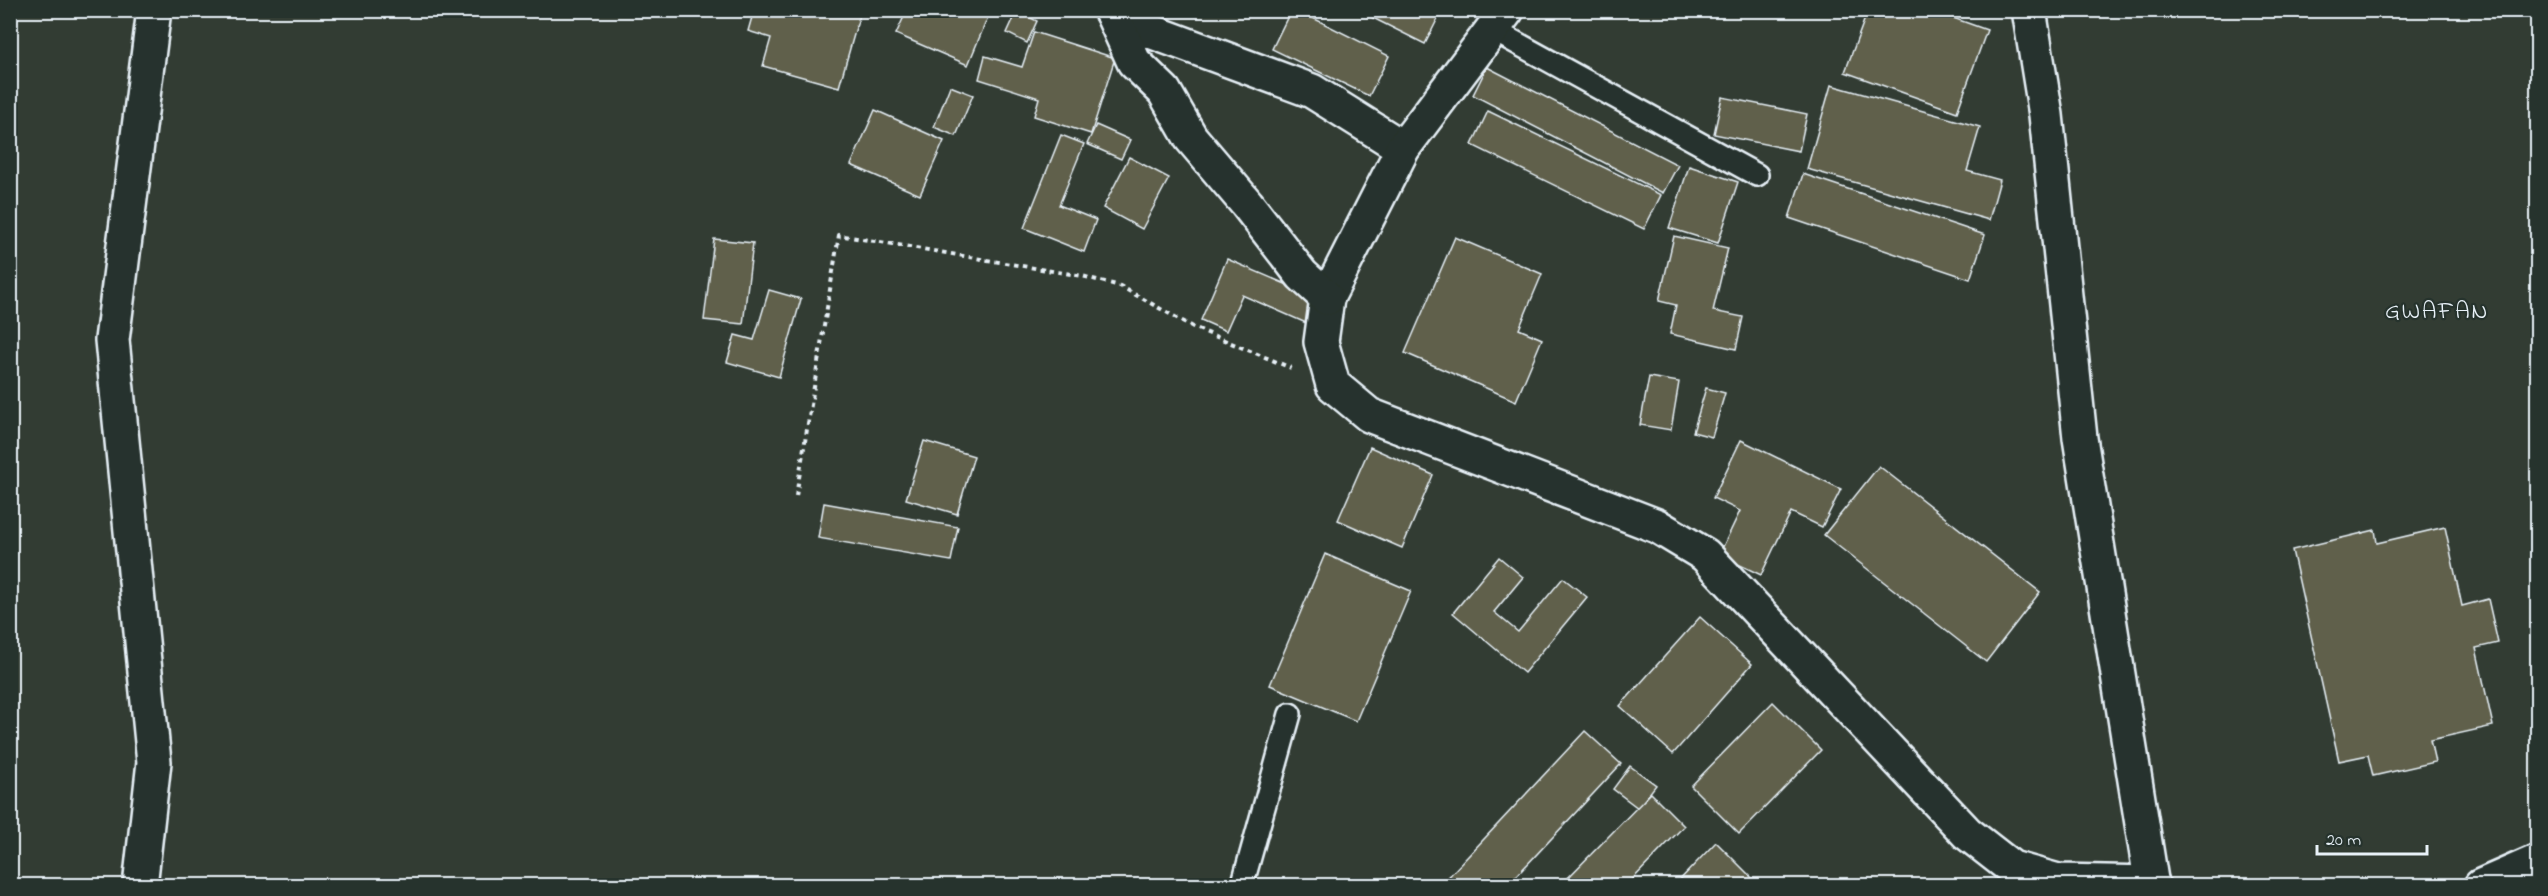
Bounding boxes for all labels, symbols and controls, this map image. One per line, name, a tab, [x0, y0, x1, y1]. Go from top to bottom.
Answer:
district label: GWAFAN	[2385, 295, 2489, 330]
scale bar	[2317, 818, 2426, 856]
text: 20 m	[2326, 828, 2361, 854]

